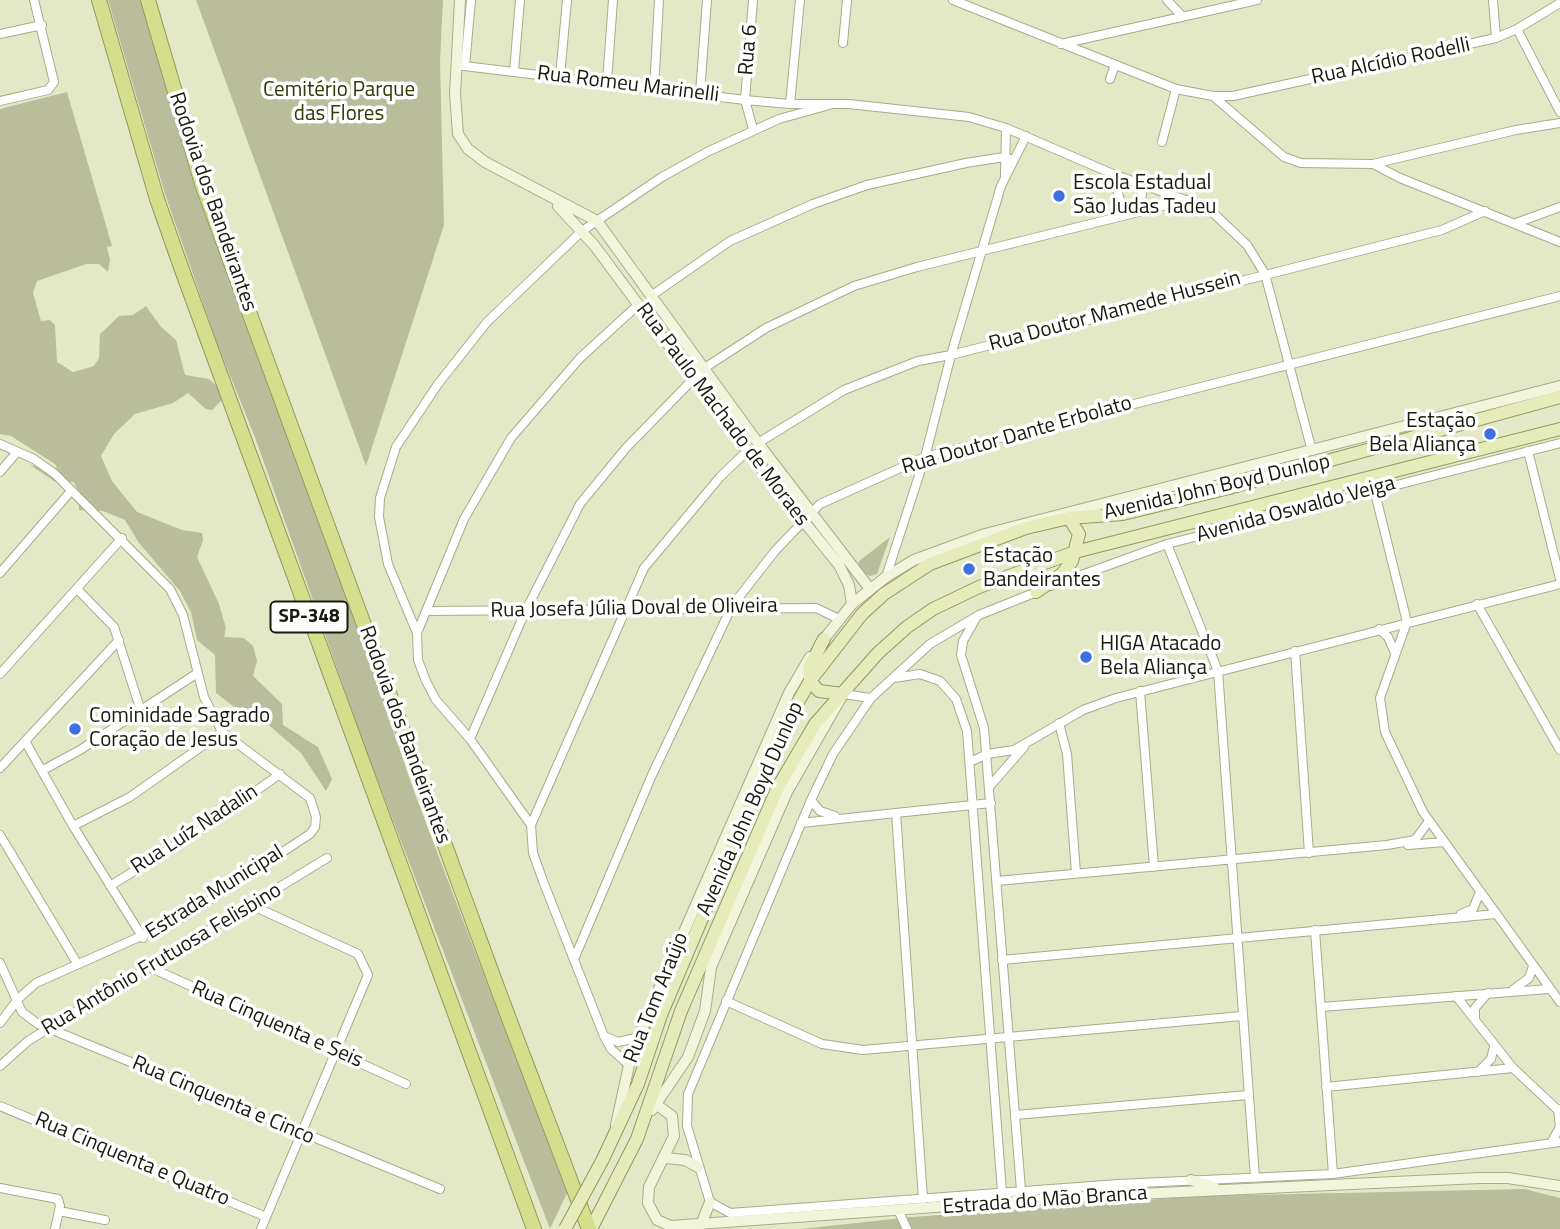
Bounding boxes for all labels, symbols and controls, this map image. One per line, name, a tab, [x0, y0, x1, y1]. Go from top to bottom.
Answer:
street label: Rua 6	[734, 24, 764, 76]
street label: Rua Alcídio Rodelli	[1309, 33, 1473, 91]
street label: Rua Romeu Marinelli	[536, 61, 720, 109]
park label: Cemitério Parque das Flores	[263, 78, 415, 128]
street label: Rodovia dos Bandeirantes	[163, 89, 261, 315]
place label: Escola Estadual São Judas Tadeu	[1073, 171, 1216, 221]
marker: Escola Estadual São Judas Tadeu	[1051, 188, 1067, 204]
street label: Rua Doutor Mamede Hussein	[987, 266, 1243, 358]
street label: Rua Paulo Machado de Moraes	[630, 298, 814, 532]
street label: Rua Doutor Dante Erbolato	[899, 391, 1135, 481]
place label: Estação Bela Aliança	[1369, 409, 1476, 459]
marker: Estação Bela Aliança	[1482, 426, 1498, 442]
street label: Avenida John Boyd Dunlop	[1101, 450, 1333, 526]
street label: Avenida Oswaldo Veiga	[1194, 471, 1398, 549]
place label: Estação Bandeirantes	[983, 544, 1101, 594]
marker: Estação Bandeirantes	[961, 561, 977, 577]
street label: Rua Josefa Júlia Doval de Oliveira	[490, 594, 778, 624]
road number: SP-348	[270, 602, 348, 632]
street label: Rodovia dos Bandeirantes	[353, 623, 455, 847]
place label: HIGA Atacado Bela Aliança	[1100, 632, 1221, 682]
marker: HIGA Atacado Bela Aliança	[1078, 649, 1094, 665]
street label: Avenida John Boyd Dunlop	[692, 698, 810, 920]
place label: Cominidade Sagrado Coração de Jesus	[89, 704, 270, 754]
marker: Cominidade Sagrado Coração de Jesus	[67, 721, 83, 737]
street label: Rua Luíz Nadalin	[127, 780, 263, 880]
street label: Estrada Municipal	[141, 841, 289, 945]
street label: Rua Antônio Frutuosa Felisbino	[38, 878, 286, 1042]
street label: Rua Tom Araújo	[619, 929, 695, 1067]
street label: Rua Cinquenta e Seis	[188, 976, 366, 1074]
street label: Rua Cinquenta e Cinco	[128, 1051, 318, 1151]
street label: Rua Cinquenta e Quatro	[31, 1108, 233, 1212]
street label: Estrada do Mão Branca	[942, 1181, 1148, 1221]

